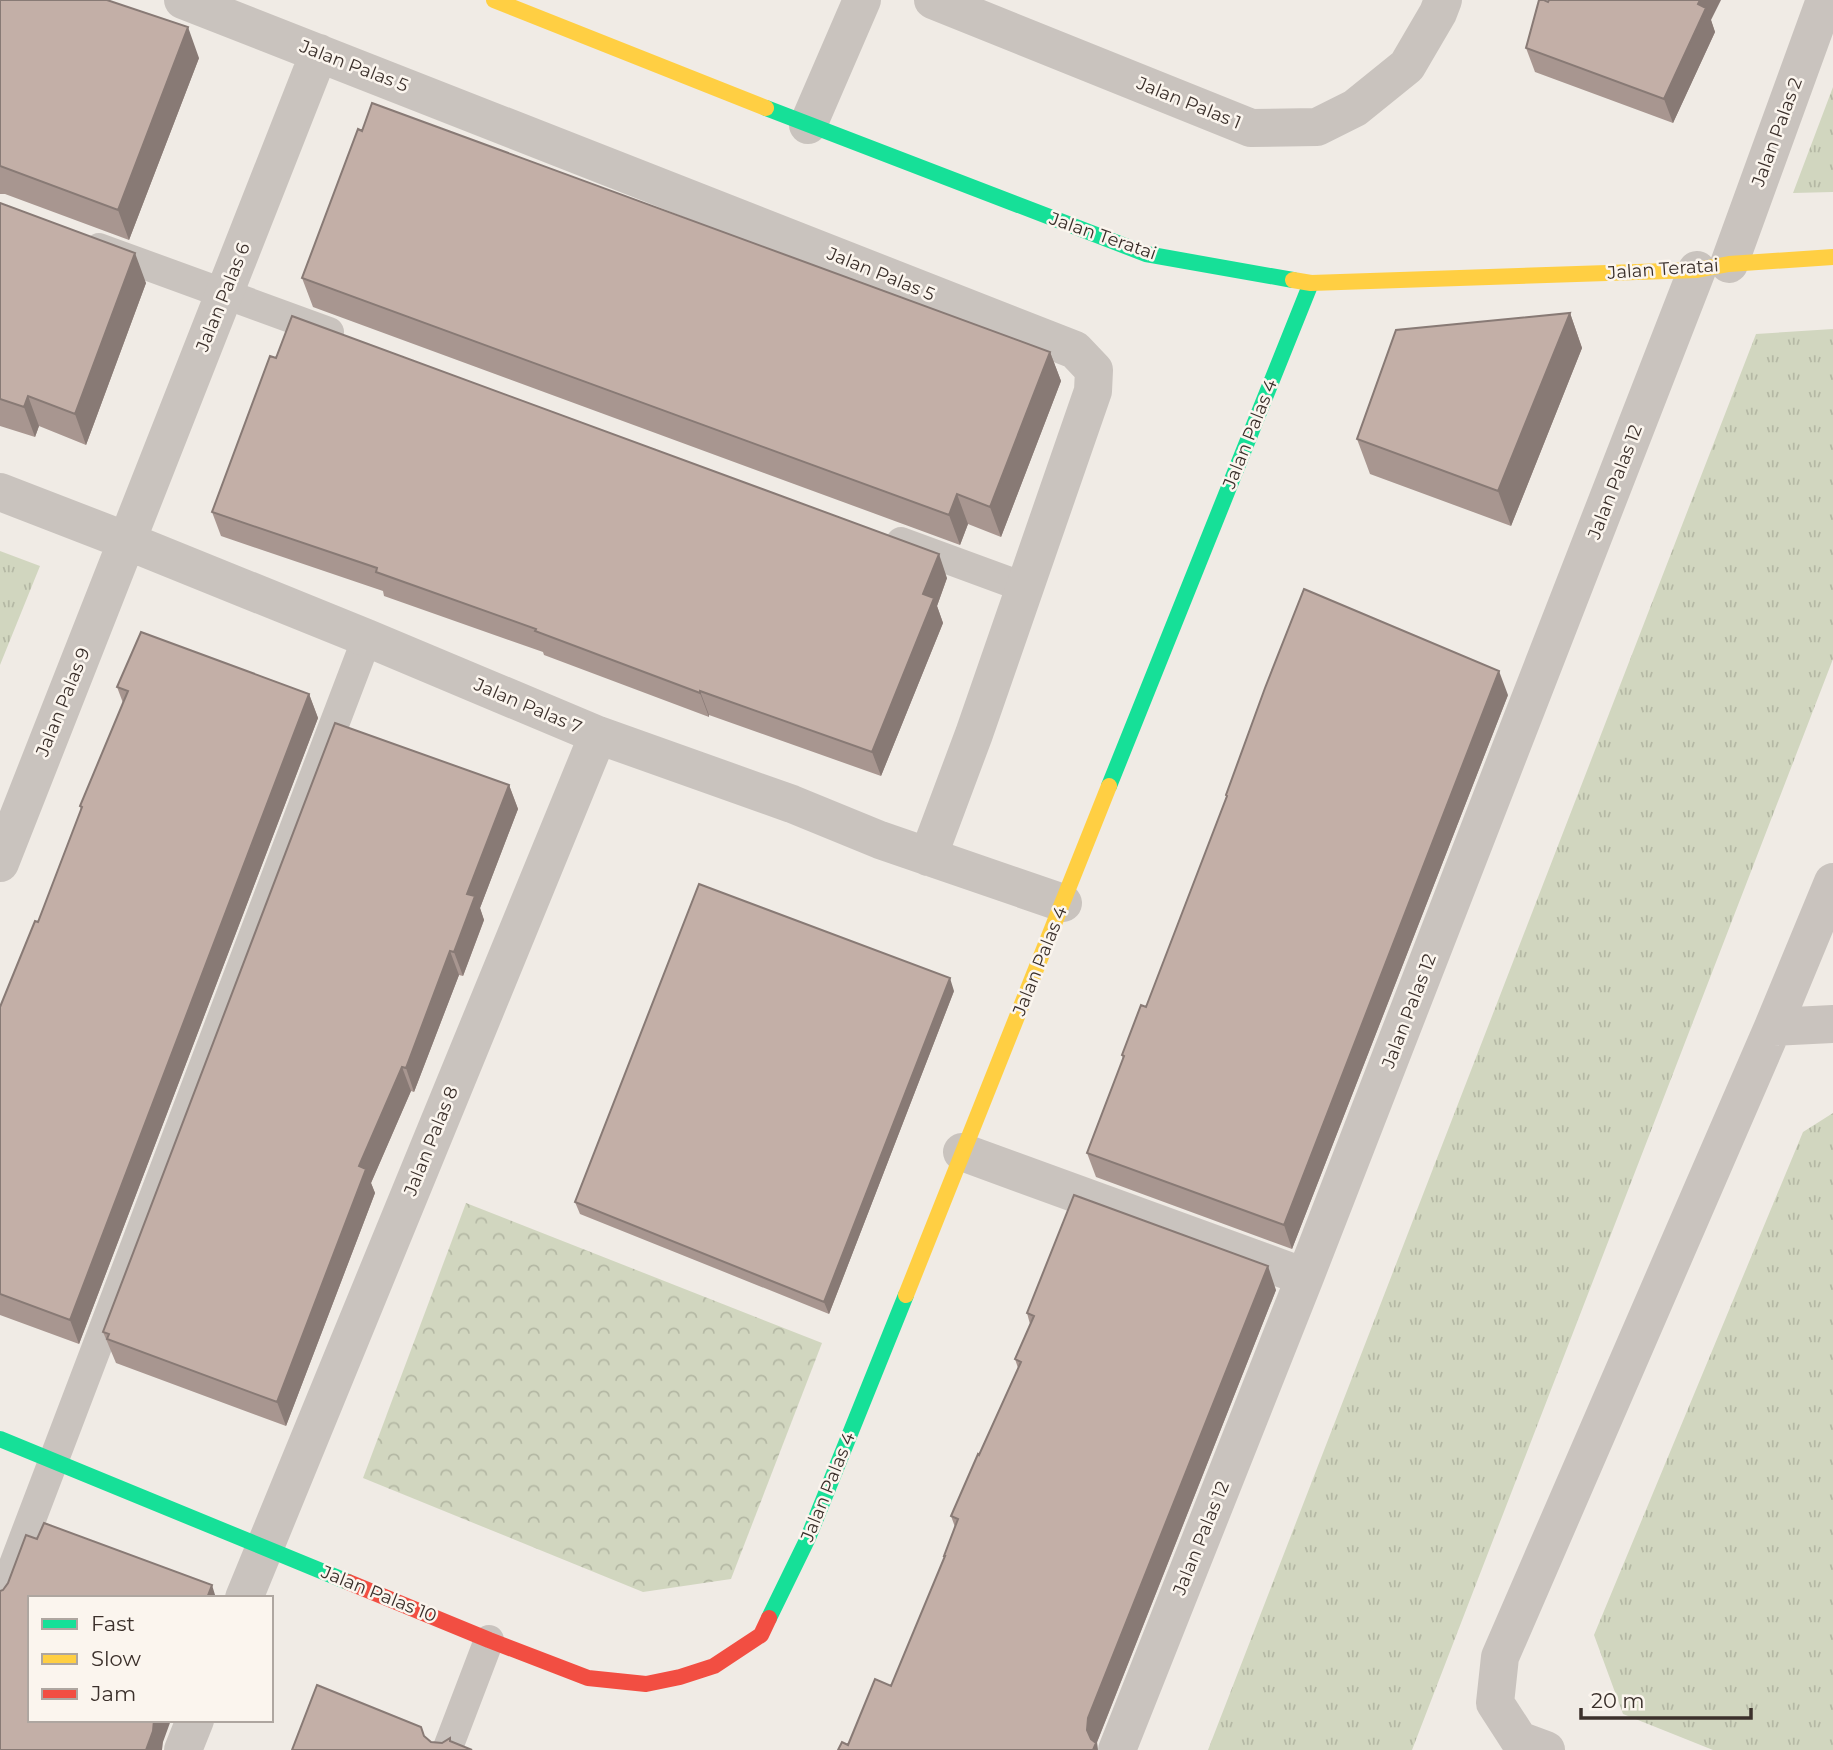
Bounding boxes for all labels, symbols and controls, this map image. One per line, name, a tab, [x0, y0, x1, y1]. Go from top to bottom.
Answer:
street label: Jalan Palas 5	[296, 35, 411, 97]
street label: Jalan Palas 1	[1133, 72, 1244, 134]
street label: Jalan Palas 2	[1747, 74, 1807, 190]
street label: Jalan Teratai	[1046, 207, 1159, 265]
street label: Jalan Palas 6	[191, 239, 255, 355]
street label: Jalan Palas 5	[823, 242, 938, 306]
street label: Jalan Teratai	[1606, 254, 1719, 284]
street label: Jalan Palas 4	[1218, 376, 1282, 493]
street label: Jalan Palas 12	[1583, 422, 1647, 543]
street label: Jalan Palas 9	[31, 644, 95, 760]
street label: Jalan Palas 7	[470, 673, 585, 739]
street label: Jalan Palas 4	[1008, 903, 1072, 1020]
street label: Jalan Palas 12	[1377, 951, 1441, 1072]
street label: Jalan Palas 8	[399, 1083, 463, 1200]
street label: Jalan Palas 4	[796, 1429, 860, 1546]
street label: Jalan Palas 12	[1168, 1478, 1234, 1599]
street label: Jalan Palas 10	[317, 1560, 440, 1627]
legend	[28, 1596, 273, 1722]
text: Fast	[91, 1611, 135, 1636]
text: Slow	[91, 1646, 141, 1671]
scale bar	[1581, 1676, 1751, 1720]
text: Jam	[90, 1681, 136, 1706]
text: 20 m	[1591, 1688, 1645, 1713]

